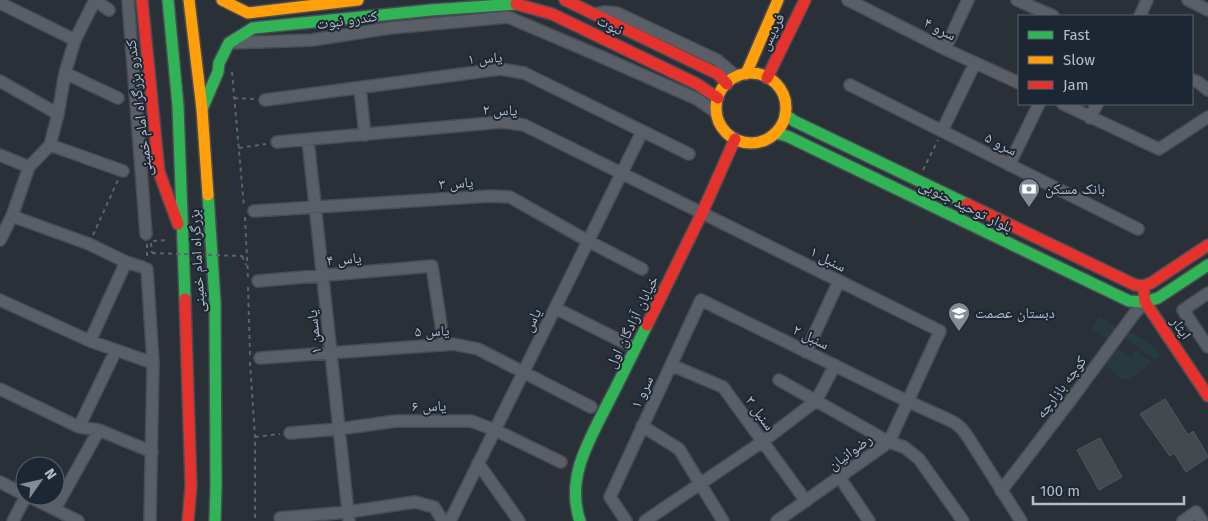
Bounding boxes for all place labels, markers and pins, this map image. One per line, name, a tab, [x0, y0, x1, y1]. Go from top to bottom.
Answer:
bank icon: بانک مسکن	[1017, 177, 1041, 208]
place label: بانک مسکن	[1045, 180, 1105, 199]
school or university icon: دبستان عصمت	[947, 301, 971, 332]
place label: دبستان عصمت	[975, 304, 1055, 323]

